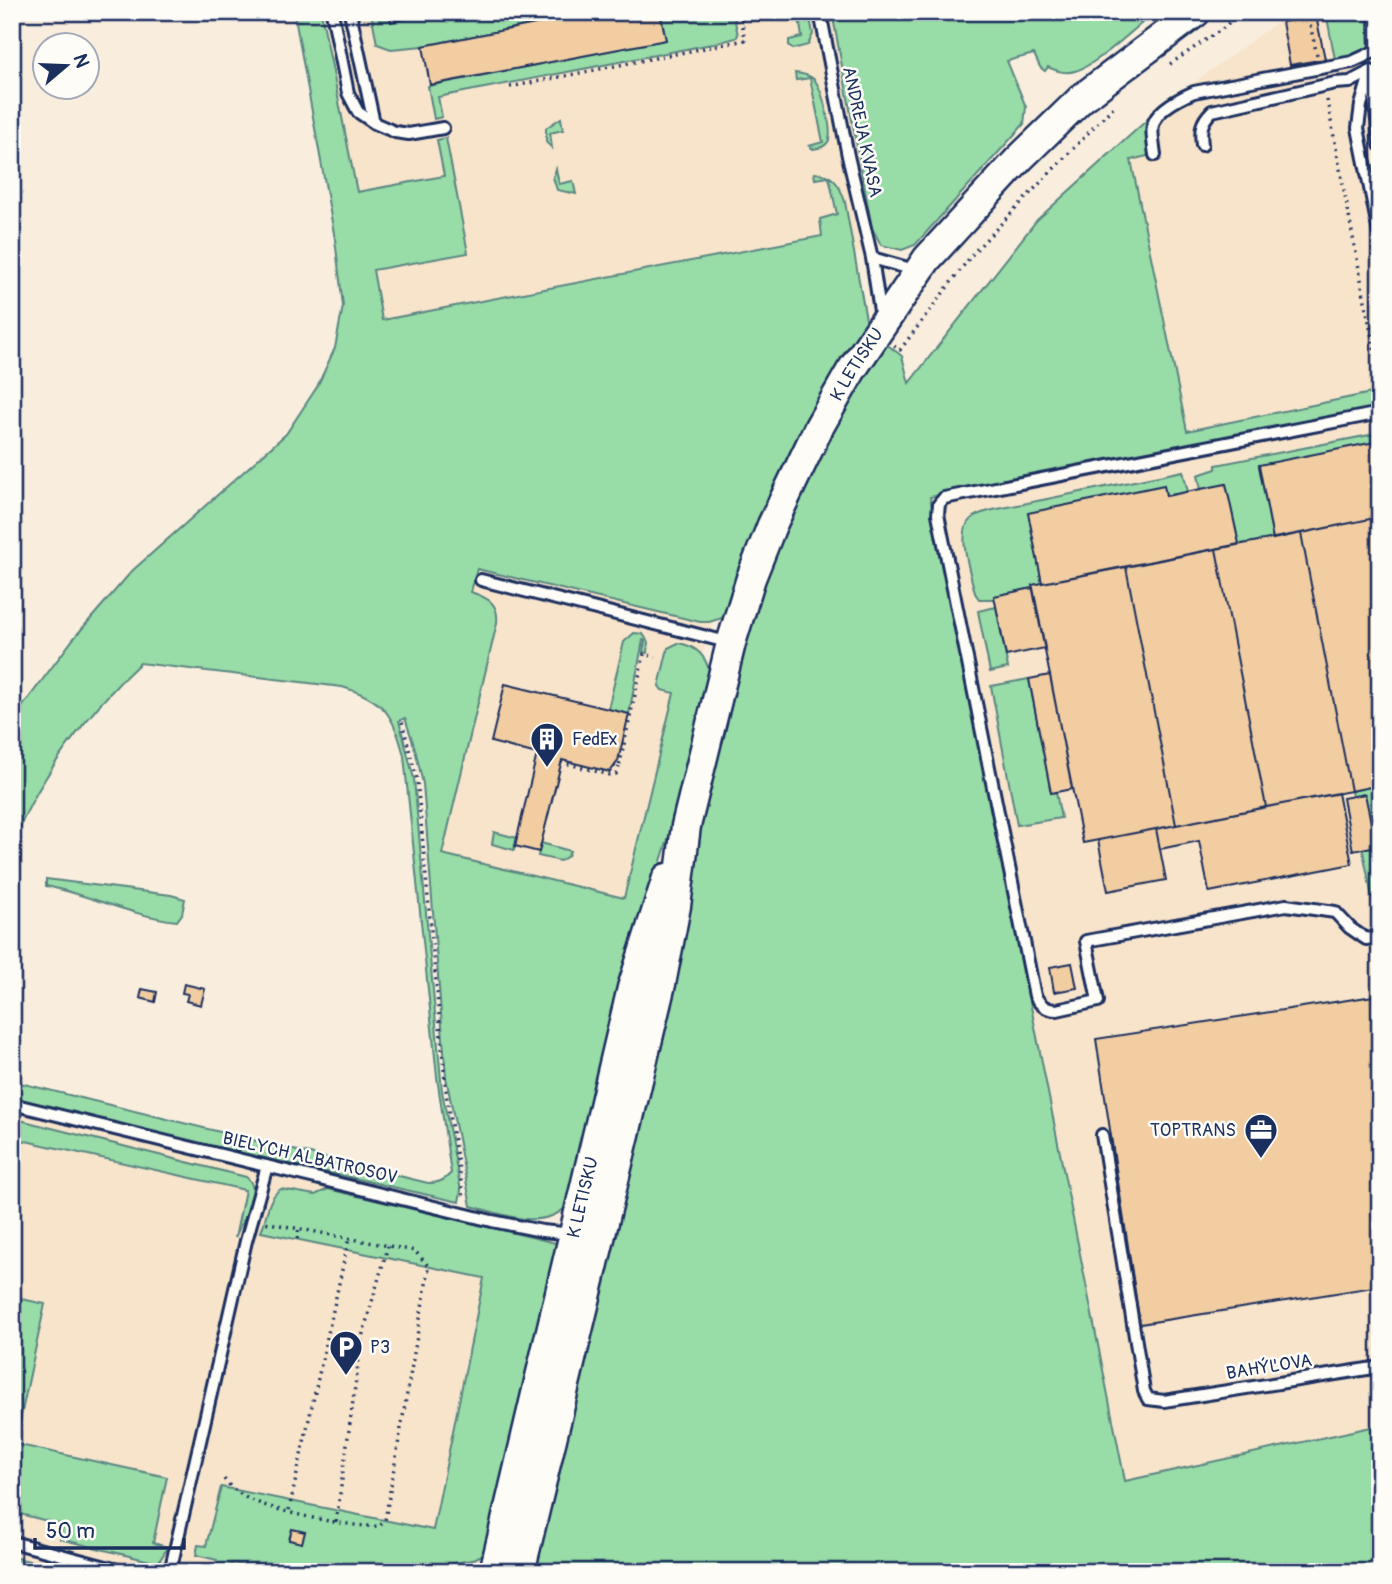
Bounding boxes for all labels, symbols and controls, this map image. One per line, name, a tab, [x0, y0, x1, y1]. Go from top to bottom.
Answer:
north arrow	[32, 32, 102, 102]
text: N	[68, 51, 95, 71]
street label: ANDREJA KVASA	[837, 64, 887, 200]
street label: K LETISKU	[825, 323, 889, 405]
building icon: FedEx	[528, 720, 566, 769]
place label: FedEx	[572, 728, 617, 751]
office icon: TOPTRANS	[1242, 1111, 1280, 1160]
place label: TOPTRANS	[1150, 1119, 1236, 1142]
street label: BIELYCH ALBATROSOV	[220, 1127, 400, 1189]
street label: K LETISKU	[562, 1154, 603, 1240]
parking icon: P3	[327, 1328, 365, 1377]
place label: P3	[370, 1336, 390, 1359]
street label: BAHÝĽOVA	[1225, 1349, 1314, 1385]
scale bar	[35, 1507, 184, 1551]
text: 50 m	[46, 1518, 95, 1545]

